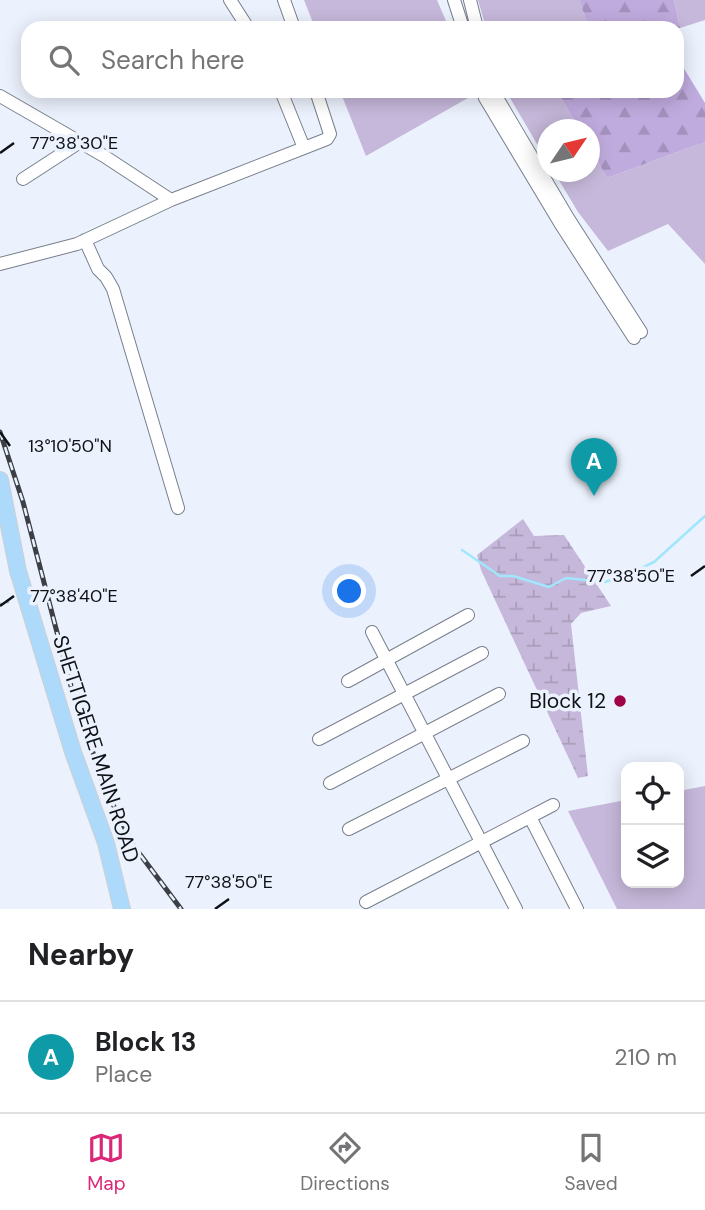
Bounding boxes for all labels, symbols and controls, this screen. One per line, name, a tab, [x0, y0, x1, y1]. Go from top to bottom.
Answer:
search box	[21, 21, 684, 98]
icon: search	[45, 41, 83, 79]
text: Search here	[101, 43, 244, 77]
north arrow	[537, 119, 600, 182]
text: 77°38'30"E	[30, 131, 118, 155]
text: 13°10'50"N	[28, 434, 112, 458]
pin: A	[571, 438, 617, 496]
text: 77°38'50"E	[587, 564, 675, 588]
your location	[332, 574, 366, 608]
text: 77°38'40"E	[30, 584, 118, 608]
street label: SHETTIGERE MAIN ROAD	[46, 632, 146, 866]
place label: Block 12	[529, 687, 606, 715]
marker: Block 12	[612, 693, 628, 709]
map controls	[621, 762, 684, 888]
button: locate	[621, 762, 684, 825]
button: layers	[621, 825, 684, 888]
text: 77°38'50"E	[185, 870, 273, 894]
text: Nearby	[28, 935, 134, 974]
text: Block 13	[95, 1025, 196, 1059]
text: A	[43, 1042, 59, 1072]
text: 210 m	[614, 1042, 677, 1072]
text: Place	[95, 1059, 152, 1089]
tab: Map	[87, 1129, 126, 1196]
tab: Directions	[300, 1129, 390, 1196]
tab: Saved	[564, 1129, 618, 1196]

